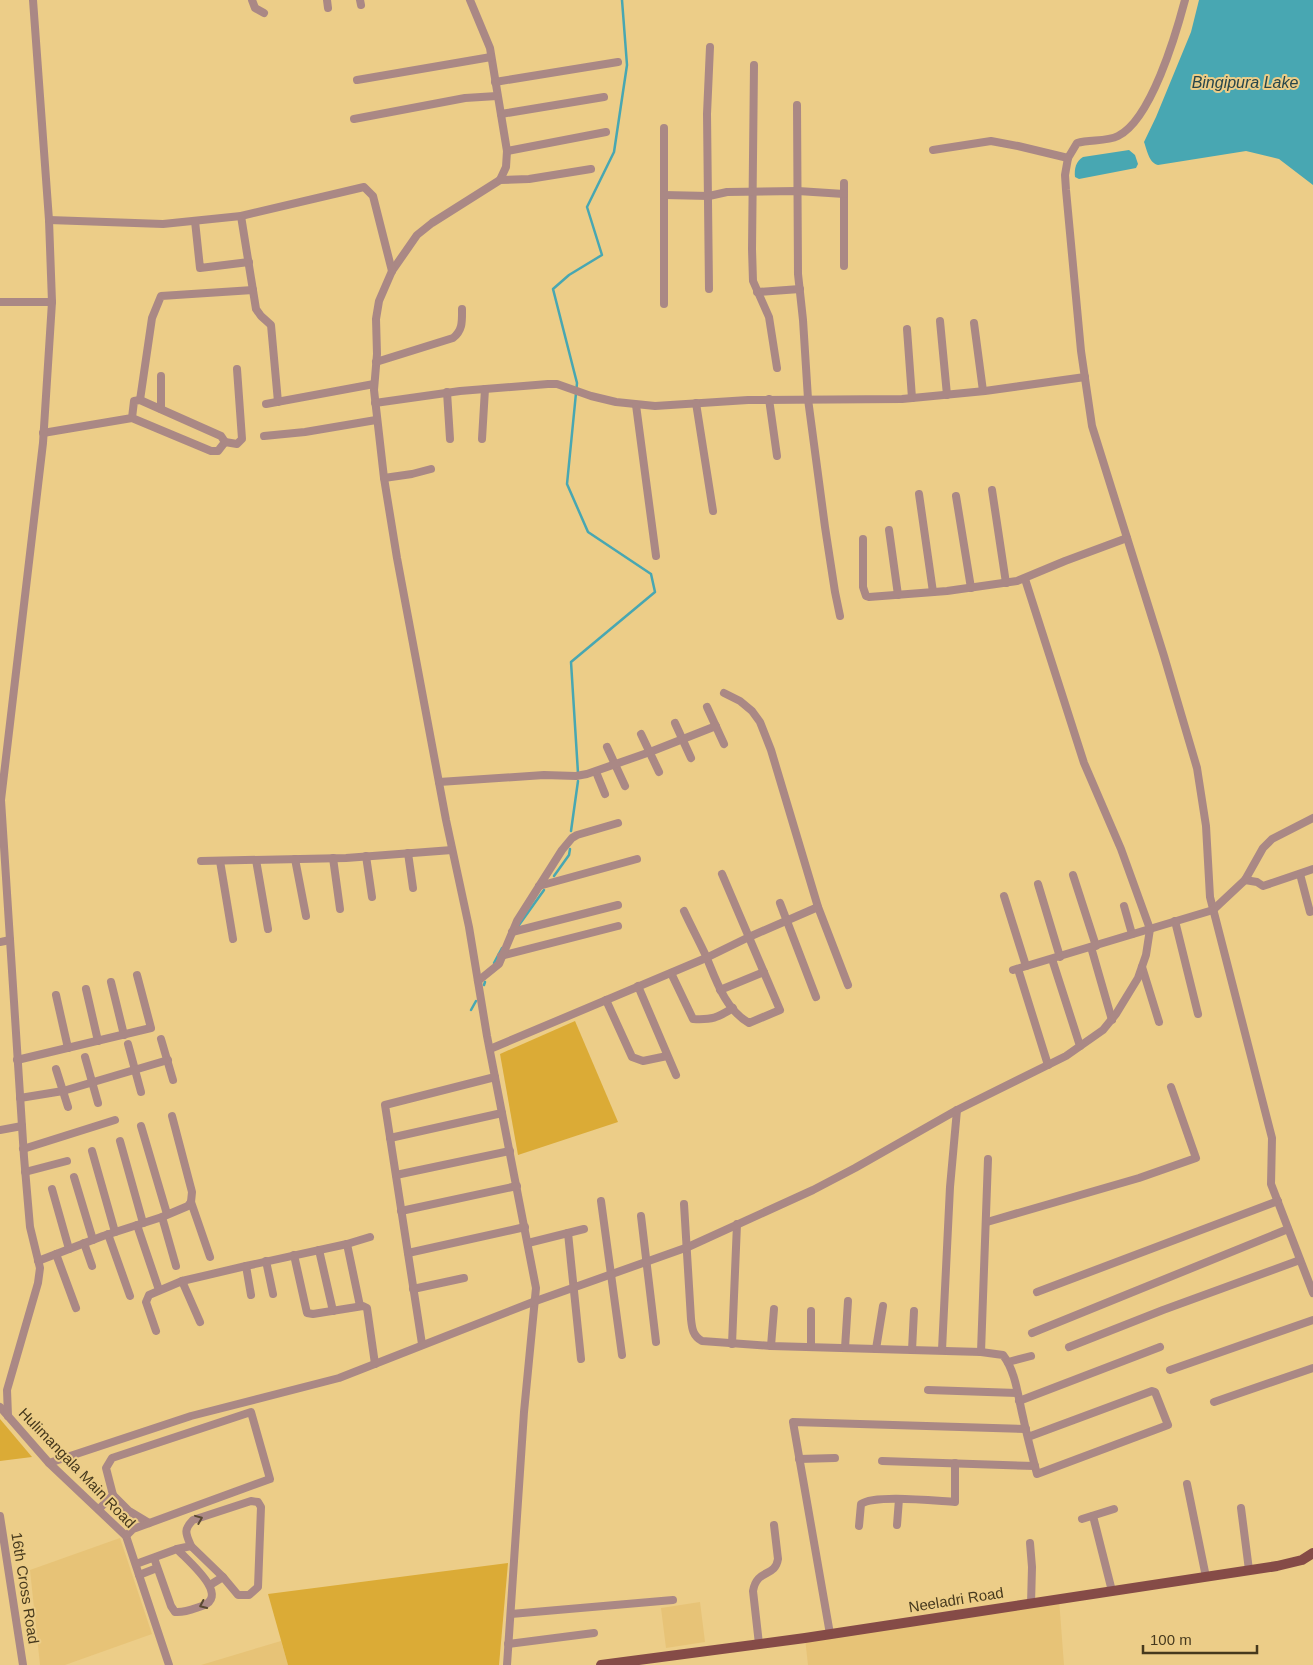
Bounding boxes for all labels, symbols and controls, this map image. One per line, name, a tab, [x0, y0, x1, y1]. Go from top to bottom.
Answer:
water label: Bingipura Lake	[1192, 74, 1298, 91]
street label: Hulimangala Main Road	[16, 1404, 139, 1531]
one-way arrow	[194, 1514, 203, 1525]
street label: 16th Cross Road	[8, 1531, 43, 1645]
street label: Neeladri Road	[907, 1584, 1005, 1615]
one-way arrow	[199, 1598, 208, 1609]
scale bar	[1143, 1622, 1257, 1654]
text: 100 m	[1150, 1631, 1192, 1648]

